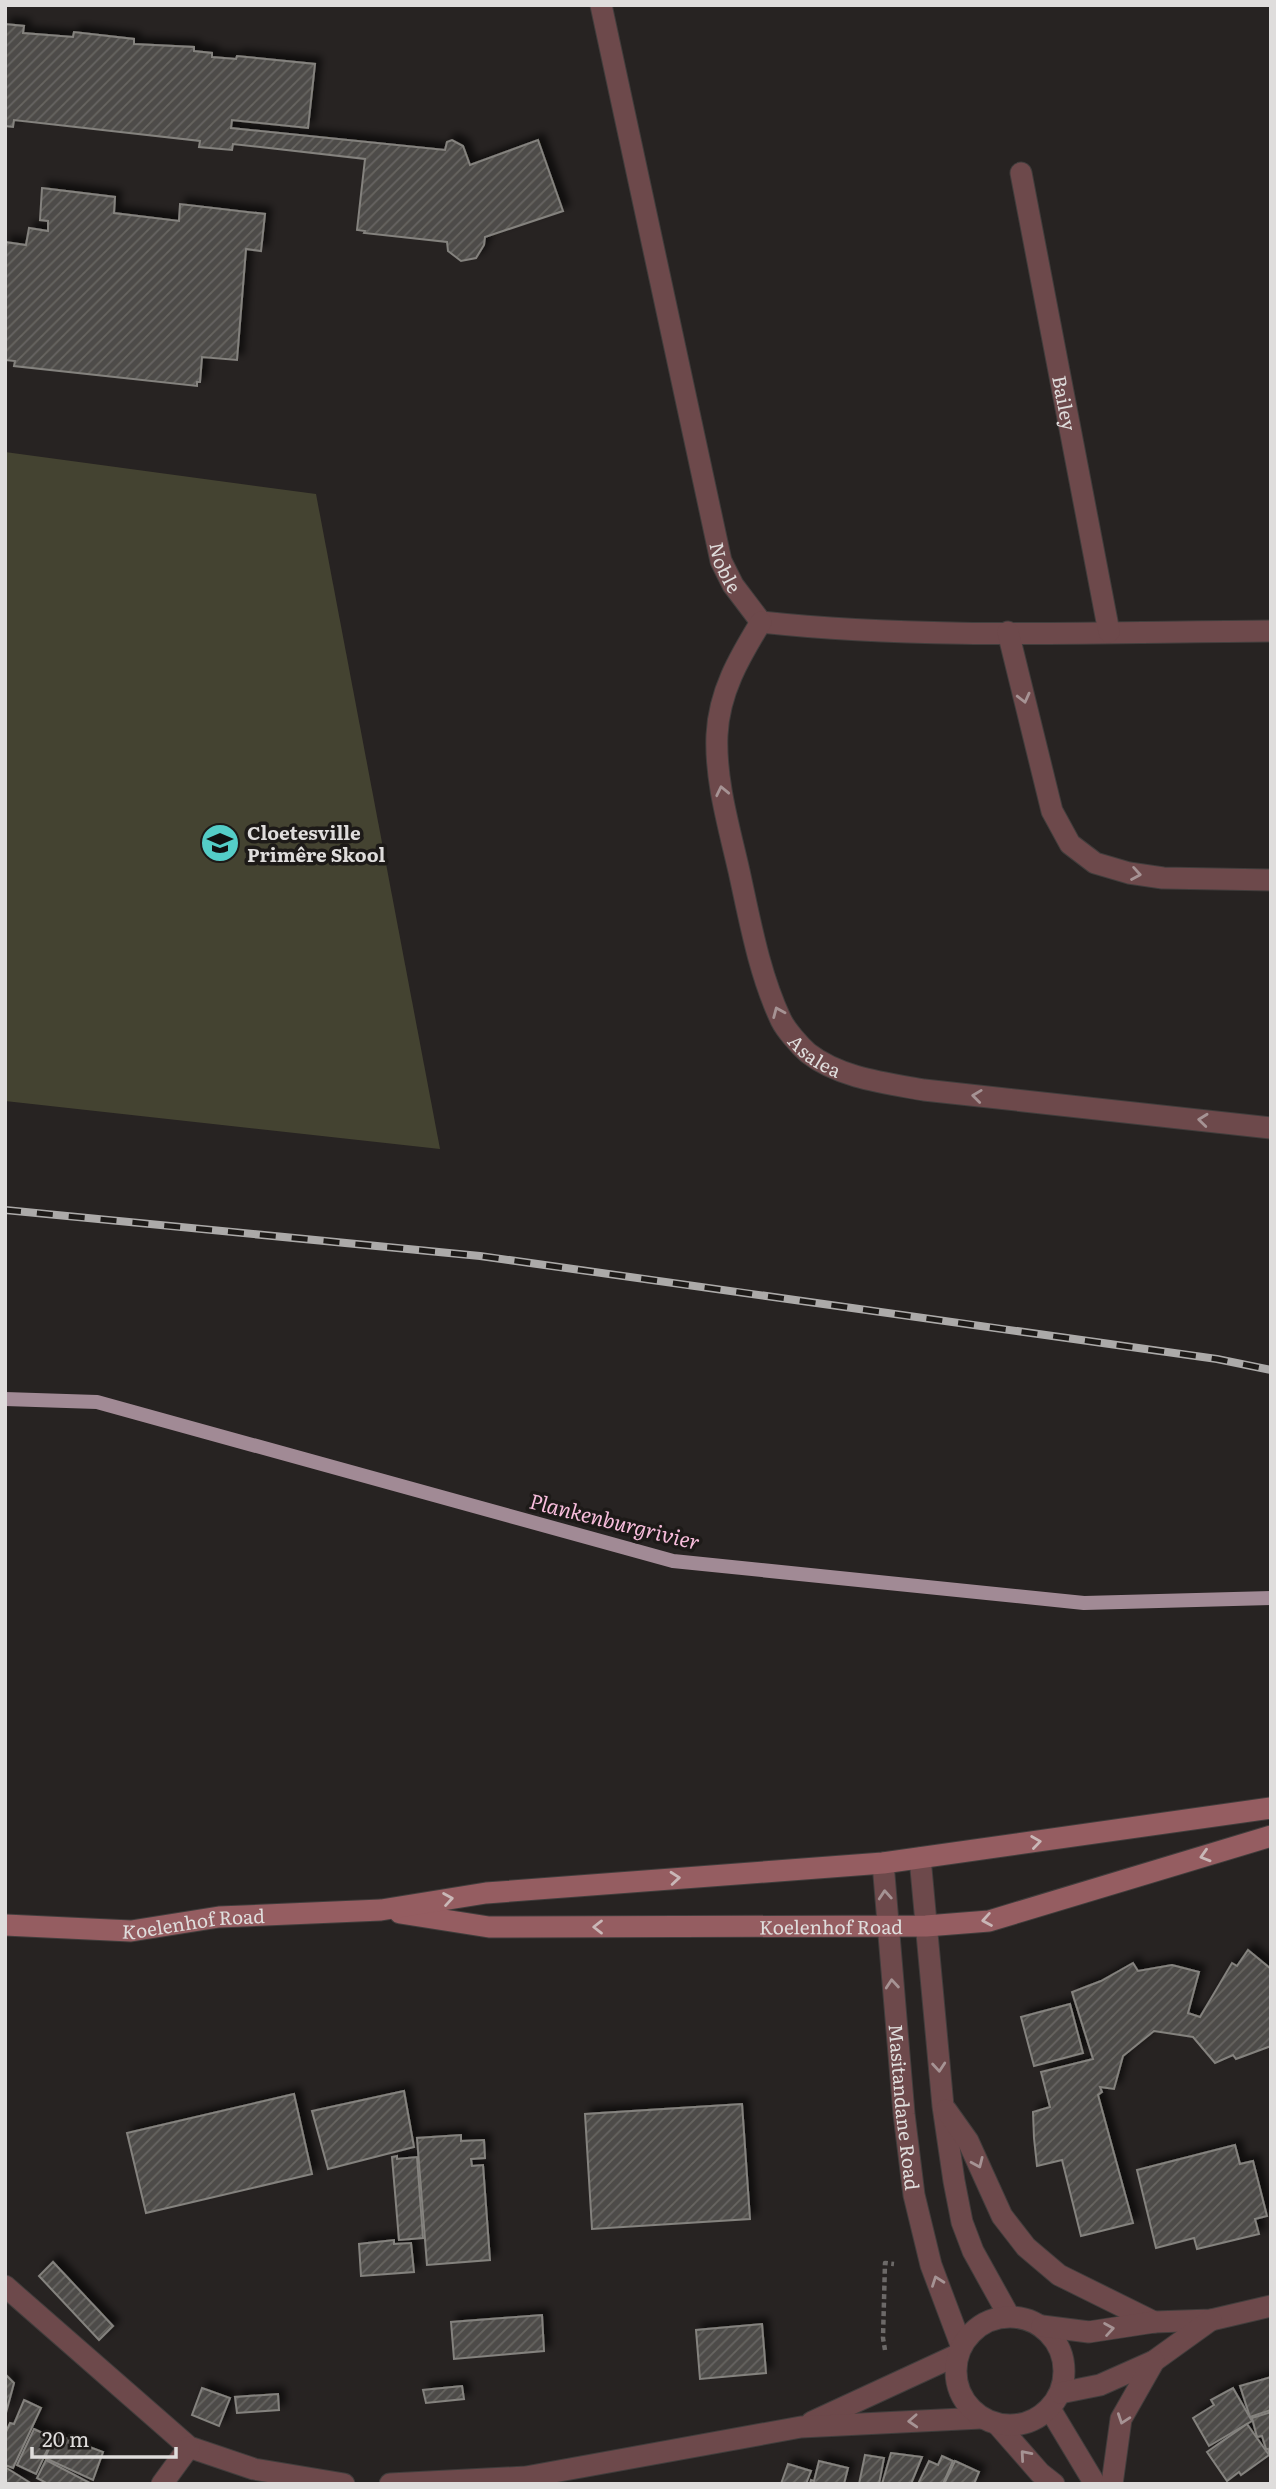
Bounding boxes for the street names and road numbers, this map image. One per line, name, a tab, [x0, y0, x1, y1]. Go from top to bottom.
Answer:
street label: Bailey	[1046, 373, 1084, 433]
street label: Noble	[703, 539, 748, 599]
street label: Asalea	[782, 1028, 846, 1084]
street label: Koelenhof Road	[121, 1901, 266, 1945]
street label: Koelenhof Road	[759, 1912, 903, 1940]
street label: Masitandane Road	[883, 2023, 927, 2192]

